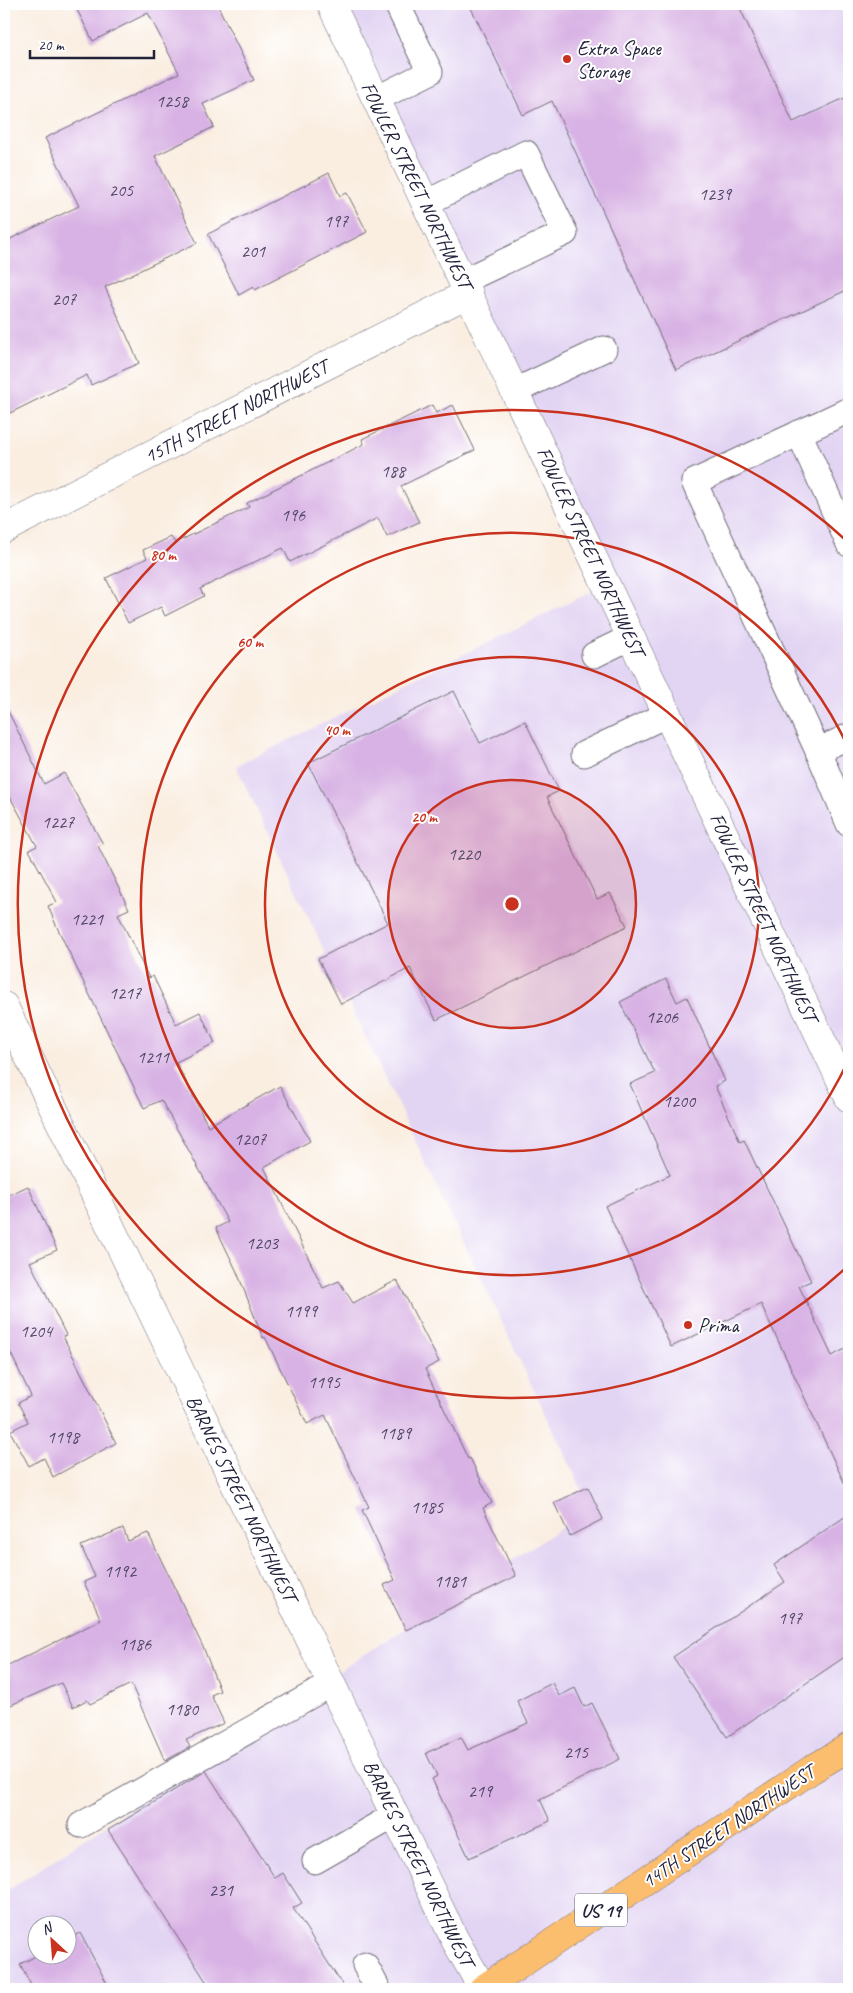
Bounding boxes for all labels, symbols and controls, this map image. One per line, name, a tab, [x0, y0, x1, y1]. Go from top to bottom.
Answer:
scale bar	[30, 28, 154, 60]
text: 20 m	[38, 36, 65, 55]
place label: Extra Space Storage	[577, 36, 662, 84]
marker: Extra Space Storage	[561, 53, 573, 65]
street label: FOWLER STREET NORTHWEST	[355, 78, 480, 297]
house number: 1258	[156, 90, 190, 112]
house number: 205	[109, 179, 134, 201]
house number: 1239	[699, 183, 733, 205]
house number: 197	[324, 210, 349, 232]
house number: 201	[241, 240, 266, 262]
house number: 207	[52, 288, 77, 310]
street label: 15TH STREET NORTHWEST	[140, 352, 336, 469]
street label: FOWLER STREET NORTHWEST	[531, 443, 652, 664]
house number: 188	[381, 460, 407, 482]
house number: 196	[281, 504, 306, 526]
text: 80 m	[150, 546, 177, 565]
text: 60 m	[237, 633, 264, 652]
text: 40 m	[324, 721, 351, 740]
text: 20 m	[411, 808, 438, 827]
street label: FOWLER STREET NORTHWEST	[704, 809, 825, 1030]
house number: 1227	[42, 811, 75, 833]
house number: 1220	[448, 843, 482, 865]
centre of rings	[503, 895, 521, 913]
house number: 1221	[71, 908, 104, 930]
house number: 1217	[109, 982, 142, 1004]
house number: 1206	[646, 1006, 679, 1028]
house number: 1211	[137, 1046, 170, 1068]
house number: 1200	[663, 1090, 697, 1112]
house number: 1207	[234, 1128, 267, 1150]
house number: 1203	[246, 1232, 280, 1254]
house number: 1199	[285, 1300, 319, 1322]
place label: Prima	[698, 1313, 741, 1338]
marker: Prima	[682, 1319, 694, 1331]
house number: 1204	[20, 1320, 54, 1342]
house number: 1195	[308, 1371, 341, 1393]
street label: BARNES STREET NORTHWEST	[181, 1391, 304, 1610]
house number: 1189	[379, 1422, 413, 1444]
house number: 1198	[47, 1426, 81, 1448]
house number: 1185	[411, 1496, 444, 1518]
house number: 1192	[104, 1560, 138, 1582]
house number: 1181	[434, 1570, 467, 1592]
house number: 197	[778, 1607, 803, 1629]
house number: 1186	[119, 1633, 152, 1655]
house number: 1180	[166, 1698, 200, 1720]
house number: 215	[564, 1741, 589, 1763]
street label: BARNES STREET NORTHWEST	[358, 1756, 481, 1975]
street label: 14TH STREET NORTHWEST	[637, 1757, 823, 1894]
house number: 219	[468, 1780, 494, 1802]
house number: 231	[209, 1879, 234, 1901]
road number: US 19	[575, 1894, 627, 1926]
north arrow	[28, 1916, 78, 1966]
text: N	[39, 1918, 56, 1938]

